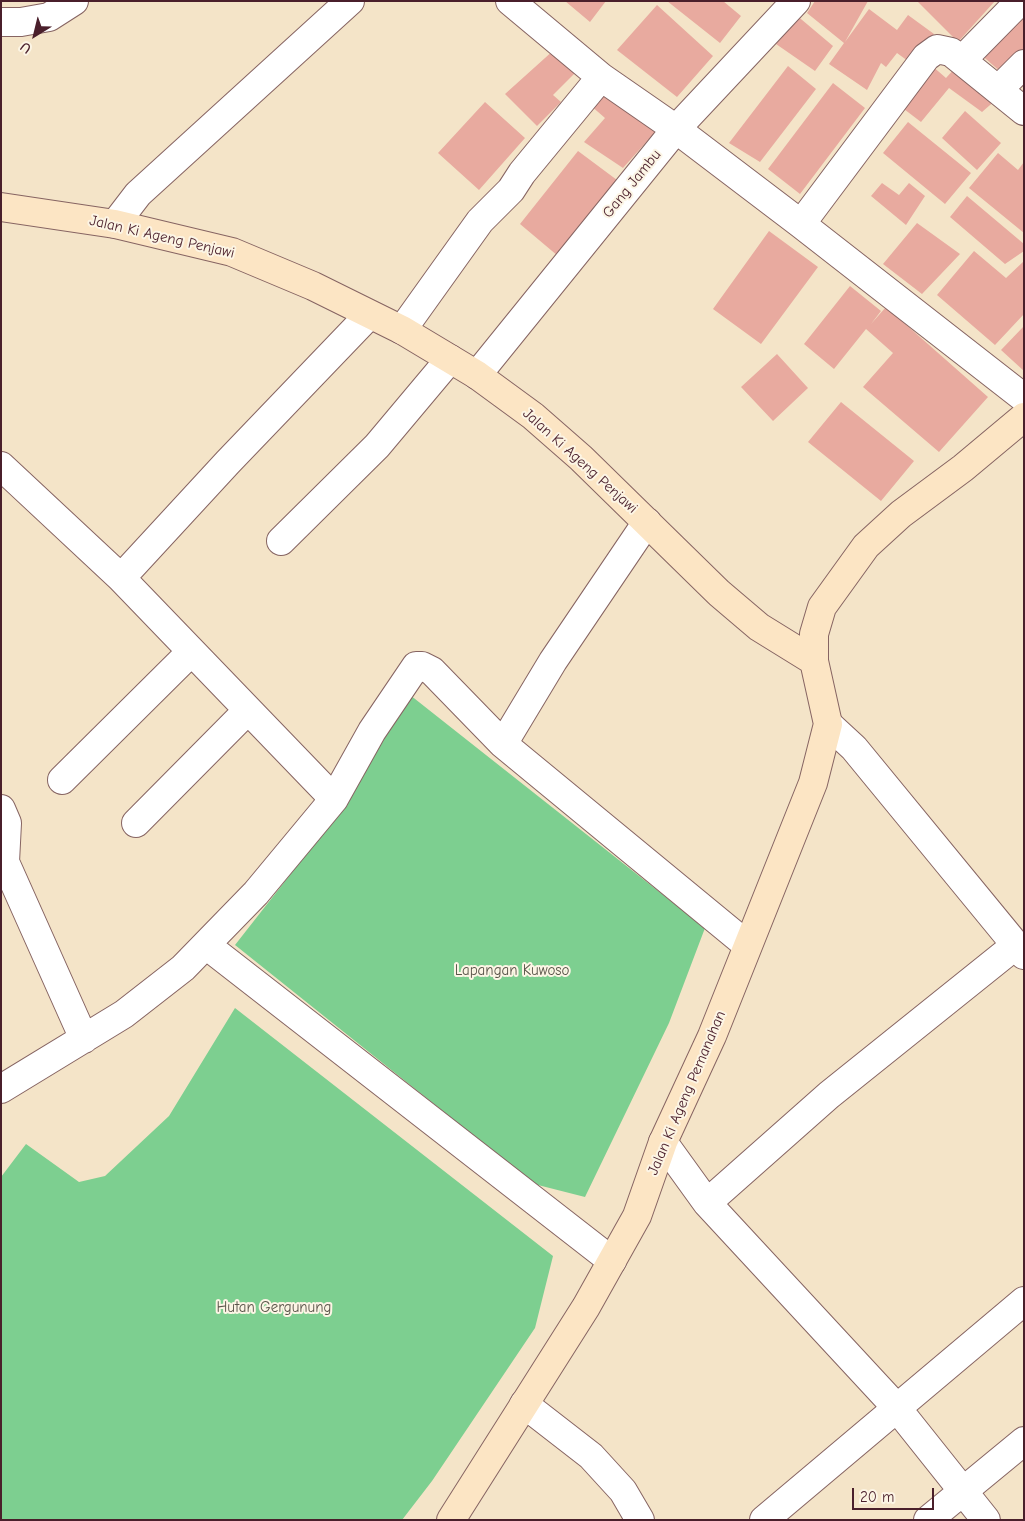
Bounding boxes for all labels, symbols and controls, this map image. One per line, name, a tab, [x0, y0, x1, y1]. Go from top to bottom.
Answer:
north arrow	[10, 10, 60, 60]
text: U	[17, 38, 35, 57]
street label: Gang Jambu	[599, 146, 665, 222]
street label: Jalan Ki Ageng Penjawi	[88, 212, 236, 262]
street label: Jalan Ki Ageng Penjawi	[519, 405, 641, 517]
park label: Lapangan Kuwoso	[455, 962, 569, 980]
street label: Jalan Ki Ageng Pemanahan	[644, 1008, 730, 1178]
park label: Hutan Gergunung	[217, 1299, 331, 1317]
scale bar	[855, 1478, 938, 1510]
text: 20 m	[860, 1488, 894, 1506]

